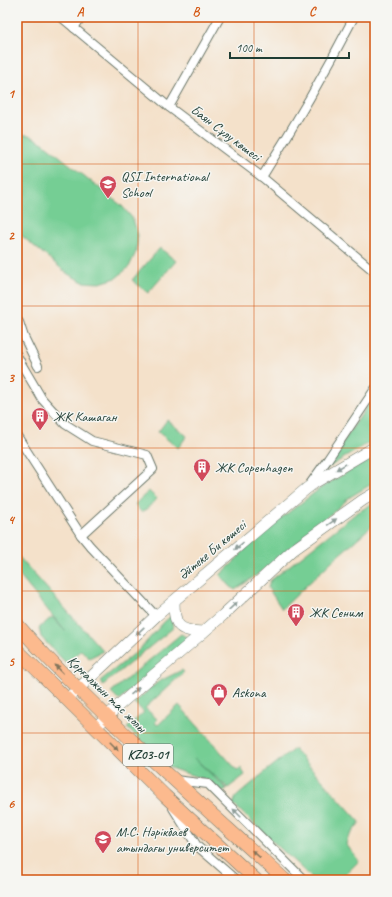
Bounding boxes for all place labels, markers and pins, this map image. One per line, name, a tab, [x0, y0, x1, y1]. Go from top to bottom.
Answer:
place label: QSI International School	[121, 168, 211, 201]
school or university icon: QSI International School	[98, 174, 118, 199]
building icon: ЖК Кашаган	[30, 406, 50, 431]
place label: ЖК Кашаган	[53, 408, 118, 425]
building icon: ЖК Copenhagen	[192, 457, 212, 482]
place label: ЖК Copenhagen	[215, 459, 293, 476]
building icon: ЖК Сеним	[286, 602, 306, 627]
place label: ЖК Сеним	[309, 604, 364, 621]
shop icon: Askona	[209, 682, 229, 707]
place label: Askona	[232, 684, 267, 701]
place label: М.С. Нәрікбаев атындағы университет	[116, 823, 230, 856]
school or university icon: М.С. Нәрікбаев атындағы университет	[93, 829, 113, 854]

